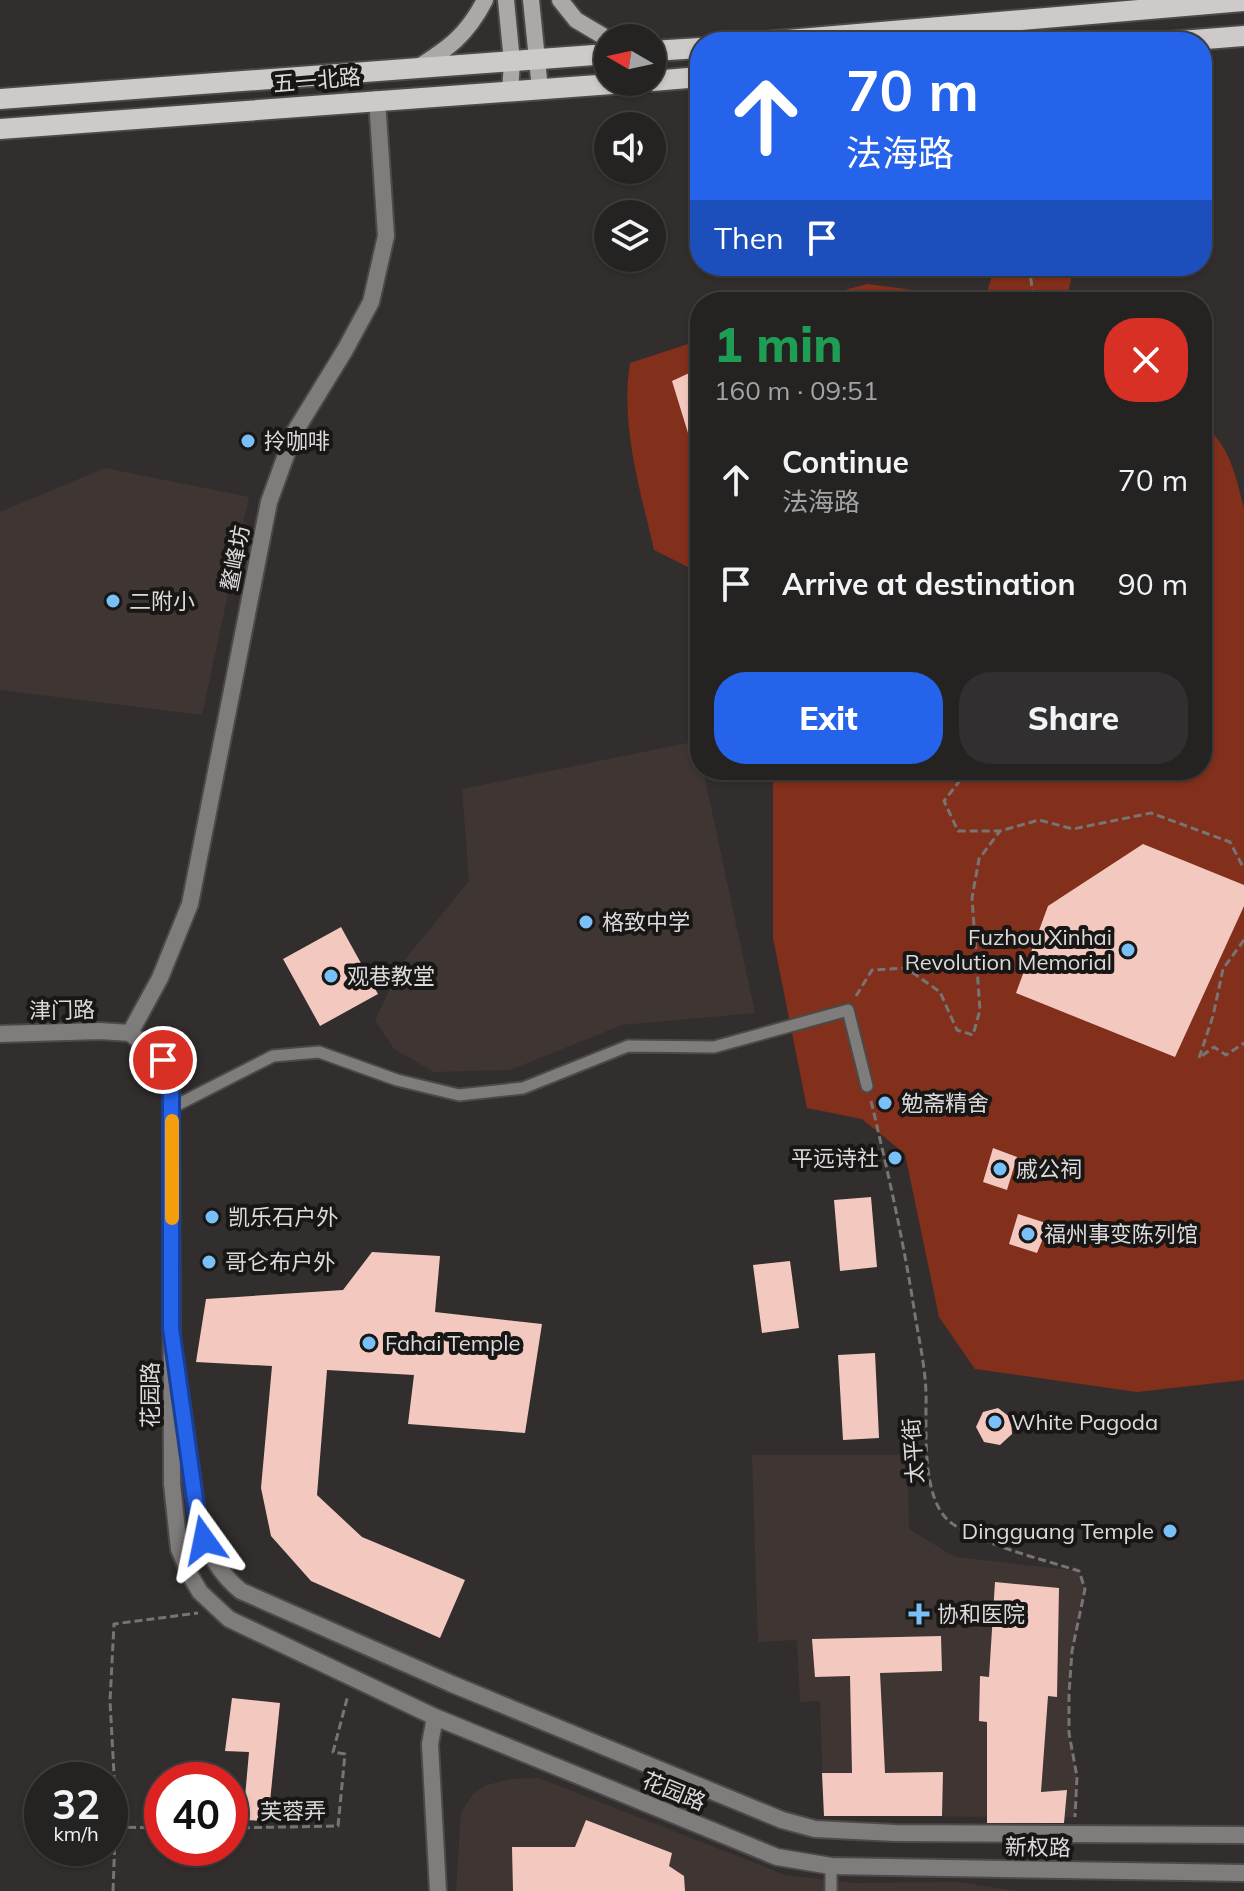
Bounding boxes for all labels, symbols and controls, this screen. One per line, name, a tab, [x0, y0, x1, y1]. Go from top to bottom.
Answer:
north arrow	[594, 24, 666, 96]
map controls	[594, 24, 666, 272]
text: 70 m	[846, 55, 979, 125]
street label: 五一北路	[272, 62, 362, 98]
icon: ahead	[714, 64, 818, 168]
button: sound	[594, 112, 666, 184]
text: 法海路	[846, 130, 954, 175]
button: layers	[594, 200, 666, 272]
icon: arrive	[800, 216, 844, 260]
text: Then	[714, 219, 784, 257]
text: 1 min	[714, 314, 843, 374]
button: close	[1104, 318, 1188, 402]
text: 160 m · 09:51	[714, 374, 878, 407]
place label: 拎咖啡	[264, 427, 330, 455]
marker: 拎咖啡	[239, 432, 257, 450]
text: Continue	[782, 443, 909, 481]
icon: ahead	[714, 458, 758, 502]
text: 70 m	[1118, 461, 1188, 499]
text: 法海路	[782, 485, 860, 518]
street label: 鳌峰坊	[215, 523, 255, 593]
icon: arrive	[714, 562, 758, 606]
text: Arrive at destination	[782, 565, 1076, 603]
text: 90 m	[1118, 565, 1188, 603]
place label: 二附小	[129, 587, 195, 615]
marker: 二附小	[104, 592, 122, 610]
button: Exit	[714, 672, 943, 764]
button: Share	[959, 672, 1188, 764]
place label: 格致中学	[602, 908, 690, 936]
marker: 格致中学	[577, 913, 595, 931]
place label: Fuzhou Xinhai Revolution Memorial	[905, 923, 1112, 976]
marker: Fuzhou Xinhai Revolution Memorial	[1119, 941, 1137, 959]
place label: 观巷教堂	[347, 962, 435, 990]
marker: 观巷教堂	[322, 967, 340, 985]
street label: 津门路	[29, 995, 95, 1025]
pin	[129, 1026, 197, 1094]
icon: arrive	[141, 1038, 185, 1082]
place label: 勉斋精舍	[901, 1089, 989, 1117]
marker: 勉斋精舍	[876, 1094, 894, 1112]
place label: 平远诗社	[791, 1144, 879, 1172]
marker: 平远诗社	[886, 1149, 904, 1167]
place label: 戚公祠	[1016, 1155, 1082, 1183]
marker: 戚公祠	[991, 1160, 1009, 1178]
place label: 凯乐石户外	[228, 1203, 338, 1231]
marker: 凯乐石户外	[203, 1208, 221, 1226]
place label: 福州事变陈列馆	[1044, 1220, 1198, 1248]
marker: 福州事变陈列馆	[1019, 1225, 1037, 1243]
place label: 哥仑布户外	[225, 1248, 335, 1276]
marker: 哥仑布户外	[200, 1253, 218, 1271]
place label: Fahai Temple	[385, 1329, 521, 1357]
marker: Fahai Temple	[360, 1334, 378, 1352]
street label: 花园路	[136, 1362, 164, 1428]
place label: White Pagoda	[1011, 1408, 1158, 1436]
marker: White Pagoda	[986, 1413, 1004, 1431]
street label: 太平街	[897, 1417, 929, 1485]
position arrow	[162, 1498, 246, 1582]
place label: Dingguang Temple	[962, 1517, 1154, 1545]
marker: Dingguang Temple	[1161, 1522, 1179, 1540]
place label: 协和医院	[937, 1600, 1025, 1628]
marker: 协和医院	[908, 1603, 930, 1625]
speed limit sign: 40	[144, 1762, 248, 1866]
street label: 花园路	[638, 1766, 710, 1816]
text: 32	[52, 1779, 100, 1829]
street label: 芙蓉弄	[260, 1796, 326, 1826]
text: km/h	[53, 1821, 99, 1846]
street label: 新权路	[1005, 1832, 1071, 1862]

